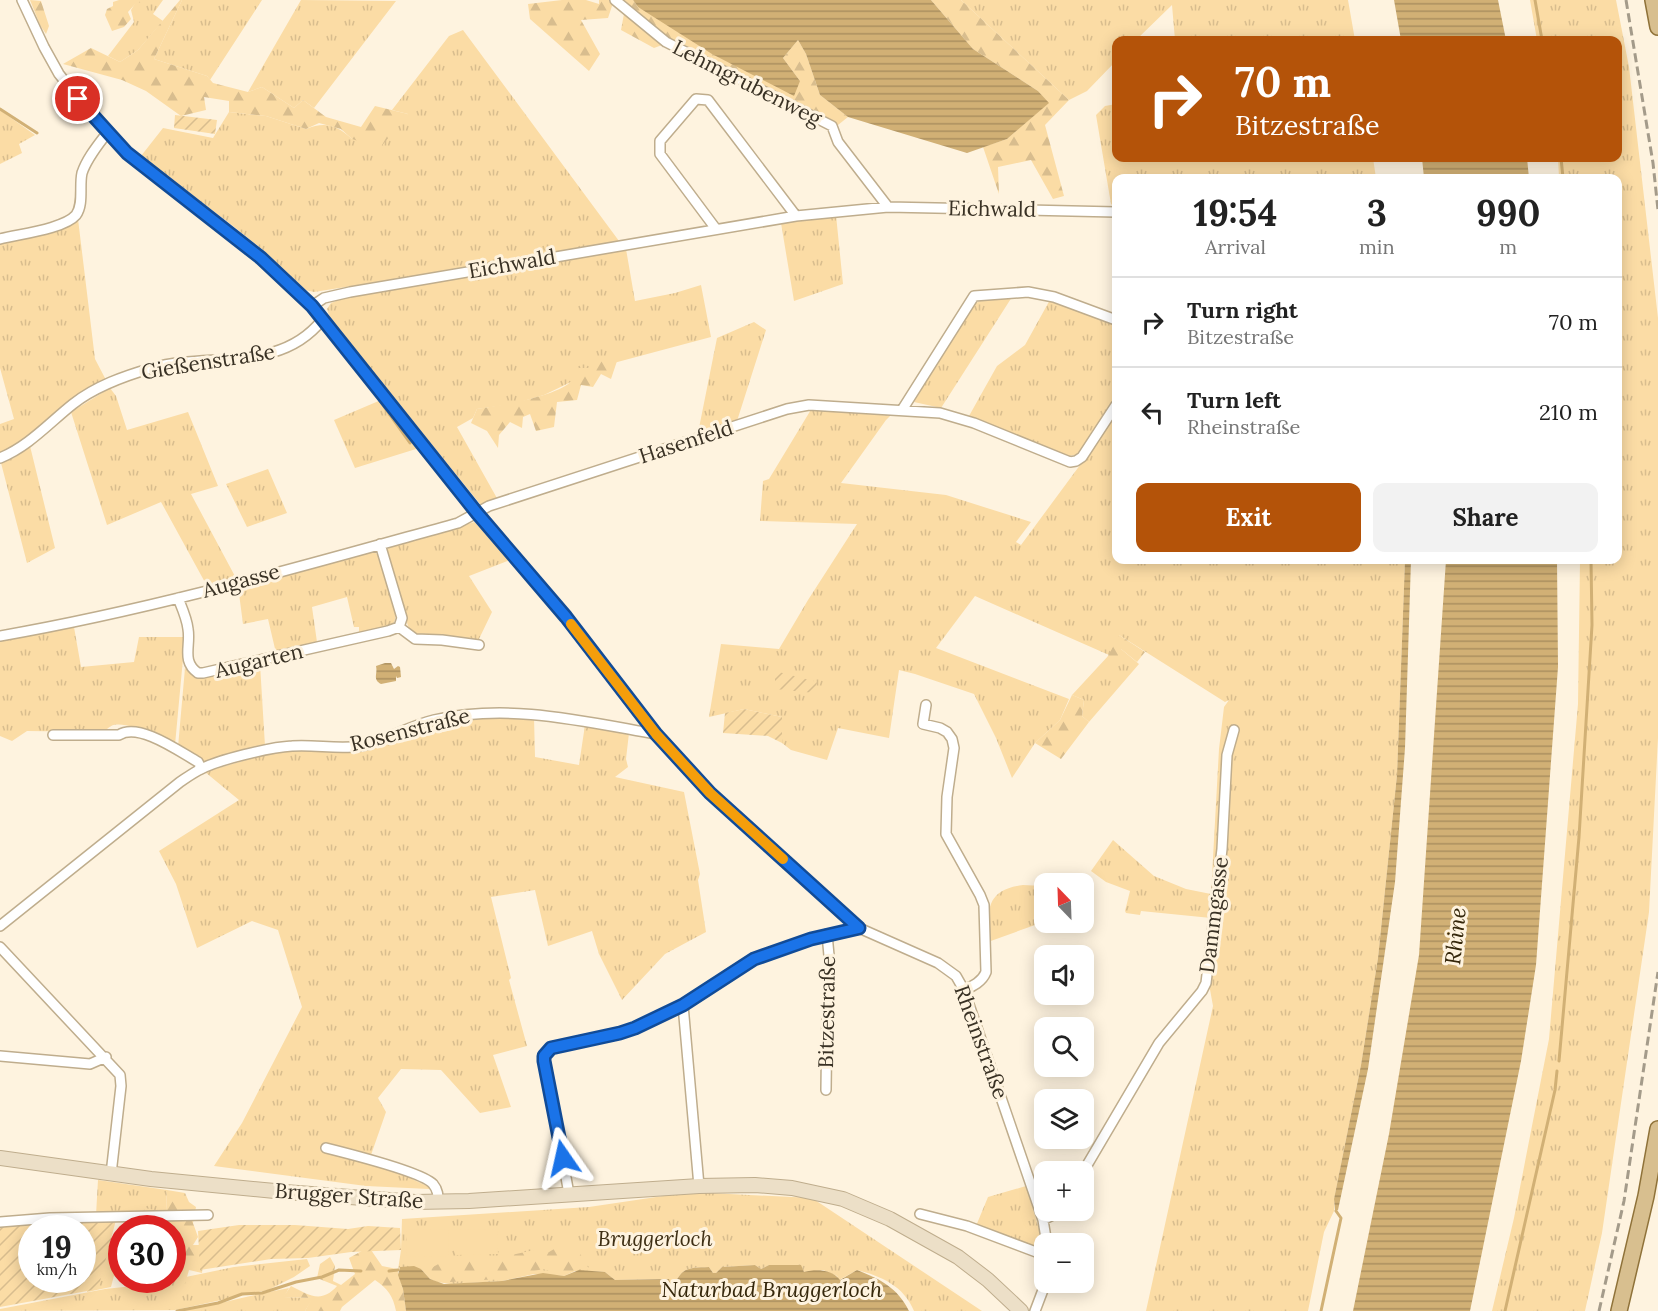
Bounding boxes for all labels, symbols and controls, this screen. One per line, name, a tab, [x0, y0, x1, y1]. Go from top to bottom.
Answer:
street label: Lehmgrubenweg	[668, 33, 827, 132]
text: 70 m	[1235, 55, 1331, 109]
icon: right	[1136, 60, 1214, 138]
pin	[52, 73, 103, 124]
icon: arrive	[61, 82, 94, 115]
text: Bitzestraße	[1235, 108, 1380, 142]
text: 19:54	[1194, 190, 1277, 236]
text: 3	[1367, 190, 1387, 236]
text: 990	[1476, 190, 1540, 236]
street label: Eichwald	[948, 194, 1036, 223]
text: Arrival	[1205, 234, 1266, 259]
text: min	[1359, 234, 1395, 259]
text: m	[1499, 234, 1517, 259]
street label: Eichwald	[466, 243, 558, 284]
text: Turn right	[1187, 296, 1298, 324]
icon: right	[1136, 306, 1169, 339]
text: 70 m	[1549, 308, 1598, 336]
text: Bitzestraße	[1187, 324, 1294, 349]
street label: Gießenstraße	[139, 338, 277, 385]
text: Turn left	[1187, 386, 1281, 414]
icon: left	[1136, 396, 1169, 429]
text: 210 m	[1539, 398, 1598, 426]
street label: Hasenfeld	[635, 414, 736, 469]
text: Rheinstraße	[1187, 414, 1300, 439]
button: Exit	[1136, 483, 1361, 552]
button: Share	[1373, 483, 1598, 552]
street label: Augasse	[198, 557, 283, 604]
street label: Augarten	[211, 637, 306, 684]
street label: Rosenstraße	[347, 702, 473, 757]
street label: Dammgasse	[1193, 855, 1234, 975]
north arrow	[1034, 873, 1094, 933]
map controls	[1034, 873, 1094, 1293]
water label: Rhine	[1438, 906, 1472, 966]
button: sound	[1034, 945, 1094, 1005]
street label: Bitzestraße	[812, 955, 841, 1068]
street label: Rheinstraße	[948, 981, 1015, 1102]
button: search	[1034, 1017, 1094, 1077]
button: layers	[1034, 1089, 1094, 1149]
position arrow	[531, 1126, 595, 1190]
button: +	[1034, 1161, 1094, 1221]
street label: Brugger Straße	[274, 1177, 424, 1214]
speed limit sign: 30	[108, 1215, 186, 1293]
park label: Bruggerloch	[597, 1225, 713, 1252]
text: 19	[42, 1228, 72, 1266]
button: −	[1034, 1233, 1094, 1293]
text: km/h	[37, 1260, 77, 1279]
water label: Naturbad Bruggerloch	[661, 1275, 883, 1303]

